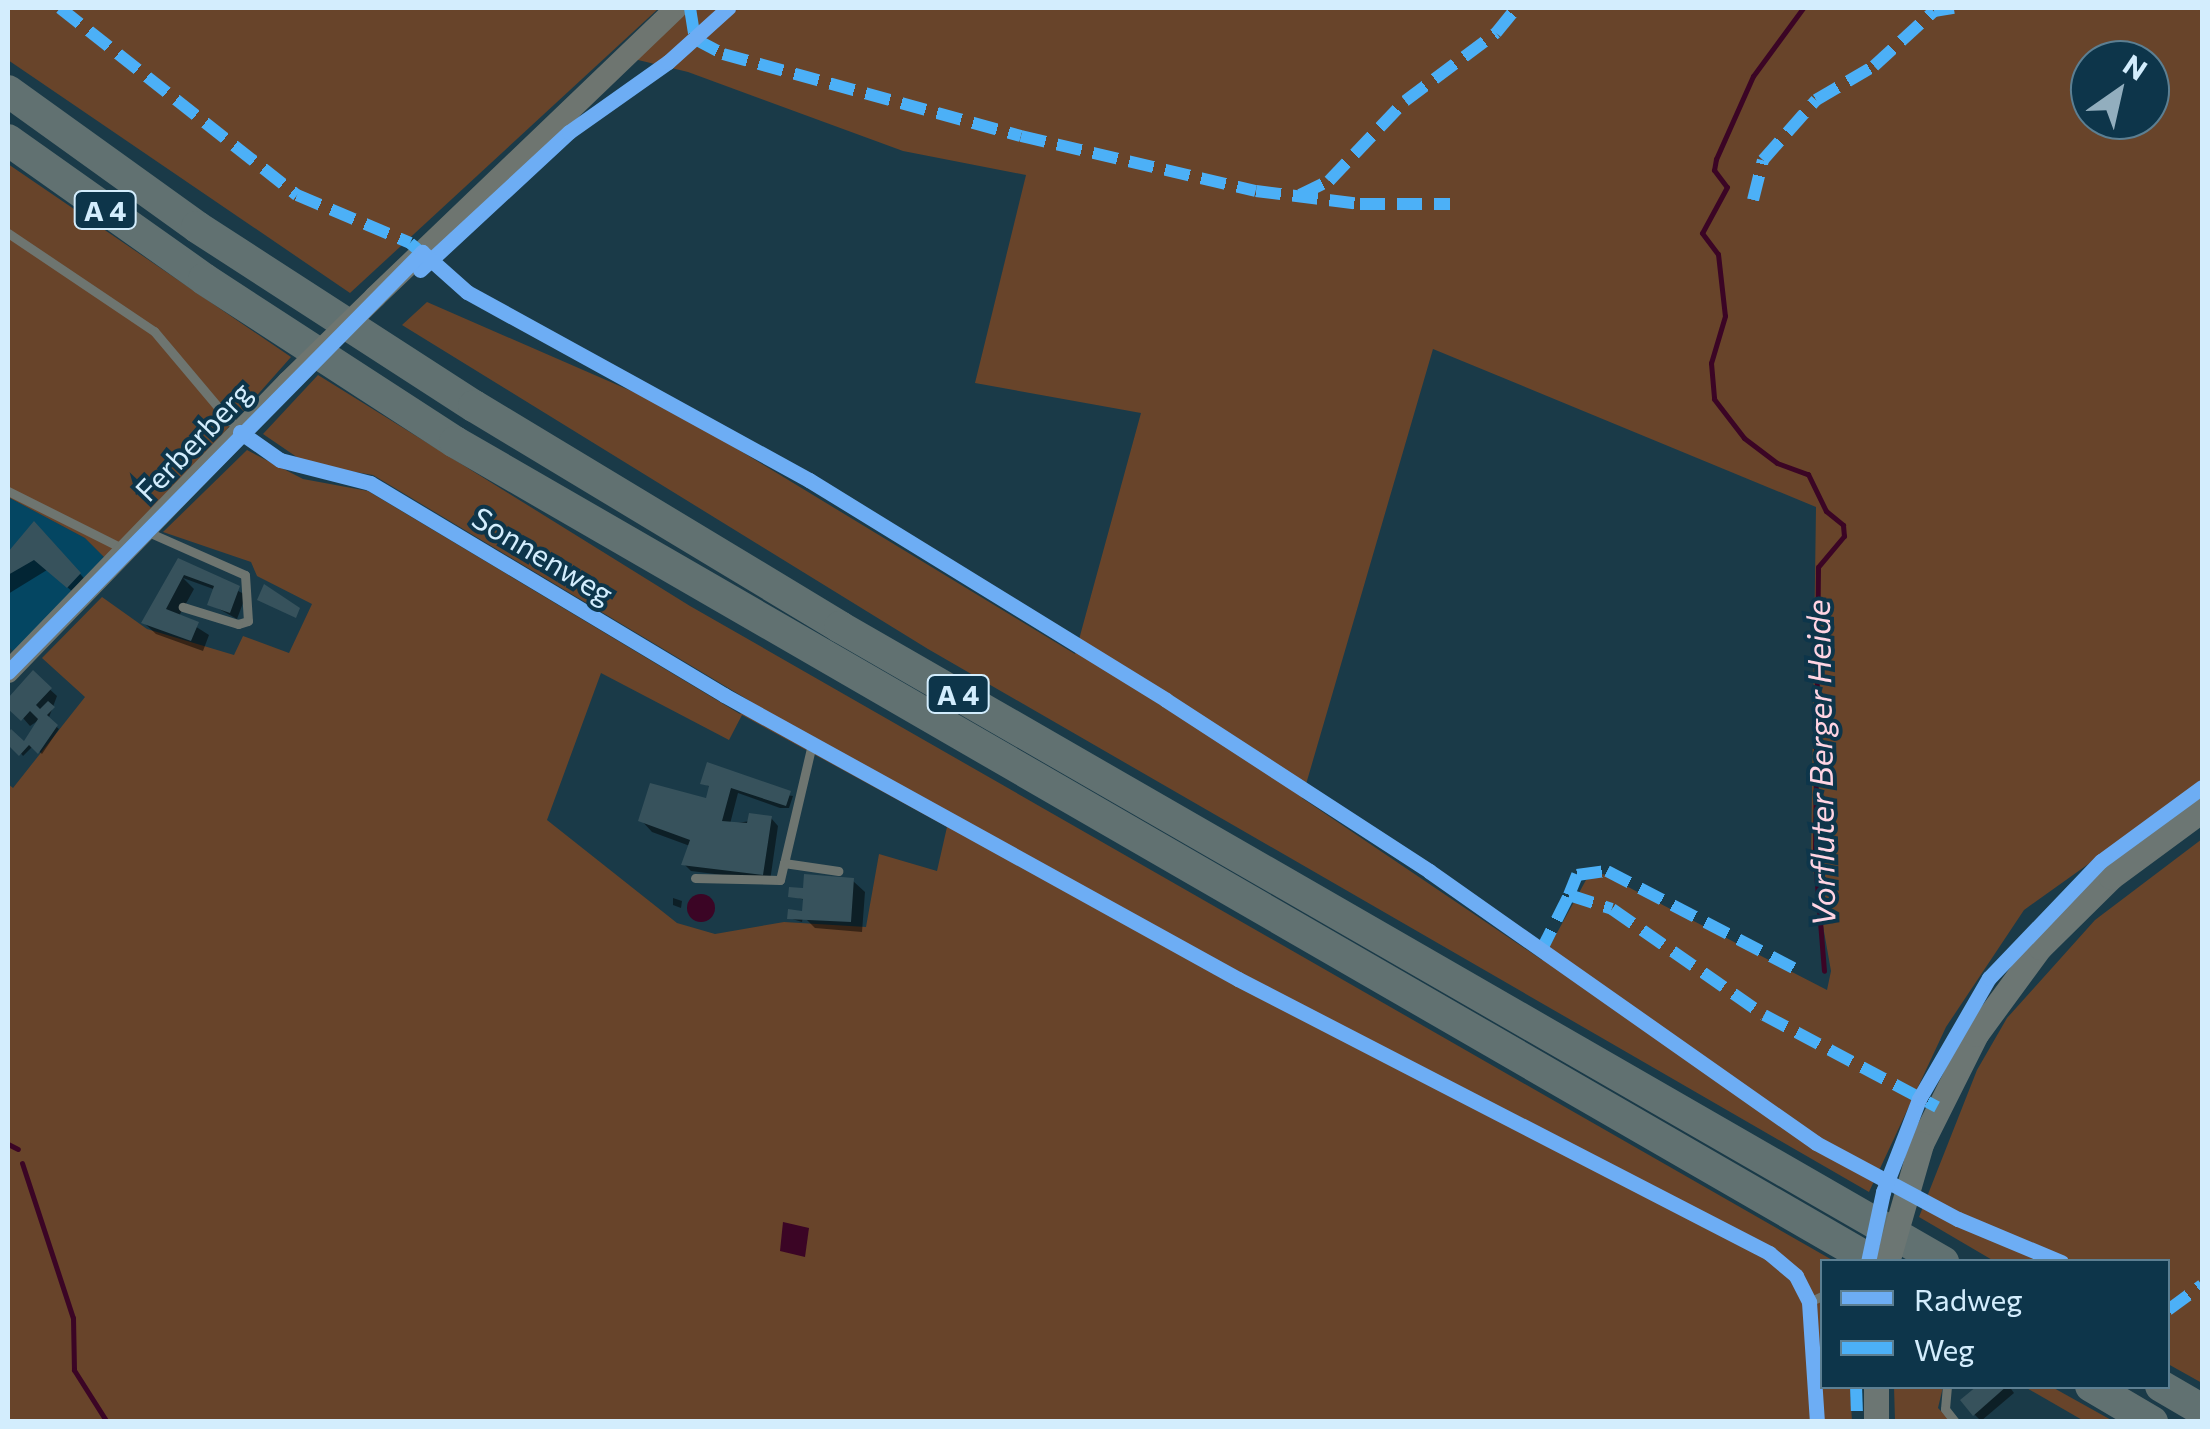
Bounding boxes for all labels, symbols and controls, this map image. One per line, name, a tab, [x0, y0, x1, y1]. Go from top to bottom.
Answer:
north arrow	[2070, 40, 2170, 140]
text: N	[2117, 47, 2154, 87]
road number: A 4	[72, 187, 138, 233]
street label: Ferberberg	[127, 374, 259, 508]
street label: Sonnenweg	[466, 499, 620, 611]
water label: Vorfluter Berger Heide	[1798, 599, 1842, 927]
road number: A 4	[926, 671, 990, 717]
legend	[1820, 1259, 2170, 1389]
text: Radweg	[1914, 1280, 2023, 1317]
text: Weg	[1914, 1330, 1975, 1367]

